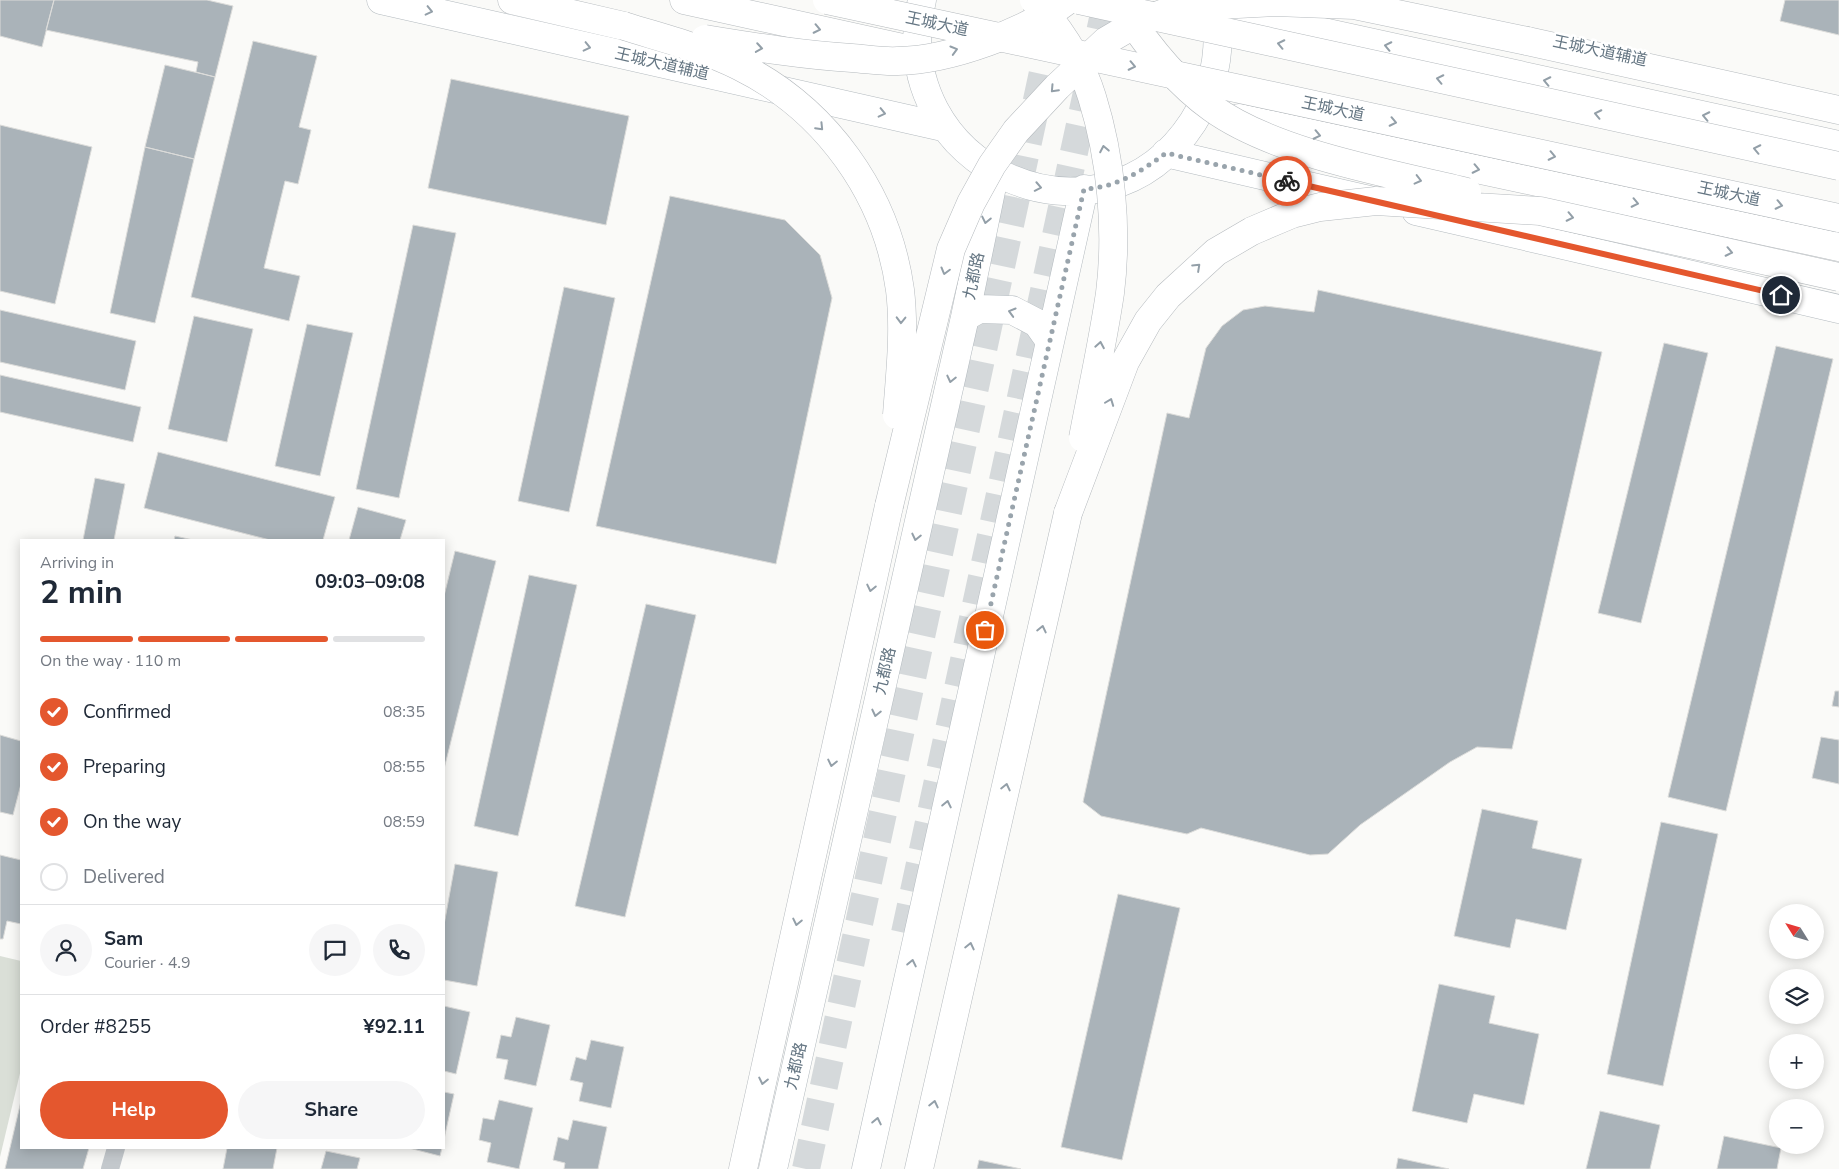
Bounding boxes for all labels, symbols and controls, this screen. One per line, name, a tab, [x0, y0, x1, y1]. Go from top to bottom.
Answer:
one-way arrow	[424, 5, 433, 16]
street label: 王城大道	[903, 7, 971, 41]
one-way arrow	[813, 23, 821, 34]
street label: 王城大道辅道	[1551, 30, 1649, 72]
one-way arrow	[1277, 39, 1285, 50]
one-way arrow	[583, 41, 592, 52]
street label: 王城大道辅道	[613, 42, 711, 86]
one-way arrow	[1384, 42, 1393, 52]
one-way arrow	[754, 43, 763, 53]
one-way arrow	[950, 46, 958, 56]
one-way arrow	[1127, 60, 1136, 70]
one-way arrow	[1435, 74, 1444, 85]
one-way arrow	[1543, 76, 1552, 87]
one-way arrow	[1051, 84, 1060, 93]
street label: 王城大道	[1299, 92, 1367, 126]
one-way arrow	[878, 107, 887, 118]
one-way arrow	[1594, 109, 1603, 120]
one-way arrow	[1701, 111, 1710, 122]
one-way arrow	[1389, 116, 1398, 127]
one-way arrow	[815, 121, 824, 130]
one-way arrow	[1312, 129, 1321, 139]
one-way arrow	[1753, 144, 1762, 154]
one-way arrow	[1099, 145, 1110, 153]
one-way arrow	[1548, 150, 1556, 161]
courier	[1262, 156, 1312, 206]
one-way arrow	[1471, 163, 1480, 173]
icon: bike	[1273, 167, 1301, 195]
one-way arrow	[1414, 174, 1423, 185]
street label: 王城大道	[1695, 177, 1763, 211]
one-way arrow	[1034, 182, 1043, 192]
one-way arrow	[1630, 197, 1639, 208]
one-way arrow	[1775, 199, 1784, 210]
one-way arrow	[1566, 211, 1574, 222]
one-way arrow	[981, 215, 991, 224]
one-way arrow	[1724, 246, 1733, 257]
street label: 九都路	[958, 250, 990, 302]
one-way arrow	[1191, 264, 1200, 273]
one-way arrow	[940, 267, 950, 275]
pin	[1760, 274, 1802, 316]
icon: home	[1767, 281, 1795, 309]
one-way arrow	[1008, 307, 1016, 318]
one-way arrow	[896, 316, 906, 324]
one-way arrow	[1094, 341, 1105, 349]
one-way arrow	[946, 374, 957, 383]
one-way arrow	[1104, 398, 1114, 407]
one-way arrow	[911, 533, 922, 542]
text: Arriving in	[40, 552, 114, 574]
text: 09:03–09:08	[315, 569, 425, 595]
text: 2 min	[40, 571, 123, 614]
one-way arrow	[866, 583, 877, 592]
pin	[964, 609, 1006, 651]
icon: bag	[971, 616, 999, 644]
one-way arrow	[1036, 625, 1047, 633]
street label: 九都路	[869, 645, 901, 697]
text: On the way · 110 m	[40, 650, 181, 672]
icon: check	[40, 698, 68, 726]
text: Confirmed	[83, 699, 171, 725]
text: 08:35	[383, 701, 425, 723]
one-way arrow	[871, 708, 882, 717]
icon: check	[40, 753, 68, 781]
text: Preparing	[83, 754, 166, 780]
text: 08:55	[383, 756, 425, 778]
one-way arrow	[828, 759, 838, 768]
one-way arrow	[1000, 783, 1011, 792]
one-way arrow	[941, 800, 952, 808]
icon: check	[40, 808, 68, 836]
text: On the way	[83, 809, 181, 835]
text: 08:59	[383, 811, 425, 833]
text: Delivered	[83, 864, 165, 890]
north arrow	[1769, 904, 1824, 959]
map controls	[1769, 904, 1824, 1154]
one-way arrow	[793, 918, 803, 927]
button: person	[40, 924, 92, 976]
button: chat	[309, 924, 361, 976]
button: phone	[373, 924, 425, 976]
text: Sam	[104, 926, 143, 952]
one-way arrow	[964, 941, 975, 950]
text: Courier · 4.9	[104, 952, 190, 974]
one-way arrow	[906, 958, 917, 967]
button: layers	[1769, 969, 1824, 1024]
text: Order #8255	[40, 1014, 151, 1040]
text: ¥92.11	[363, 1014, 425, 1040]
button: +	[1769, 1034, 1824, 1089]
street label: 九都路	[780, 1040, 812, 1092]
one-way arrow	[758, 1076, 768, 1085]
button: Help	[40, 1081, 228, 1139]
button: Share	[238, 1081, 425, 1139]
button: −	[1769, 1099, 1824, 1154]
one-way arrow	[928, 1100, 939, 1109]
one-way arrow	[871, 1117, 882, 1126]

